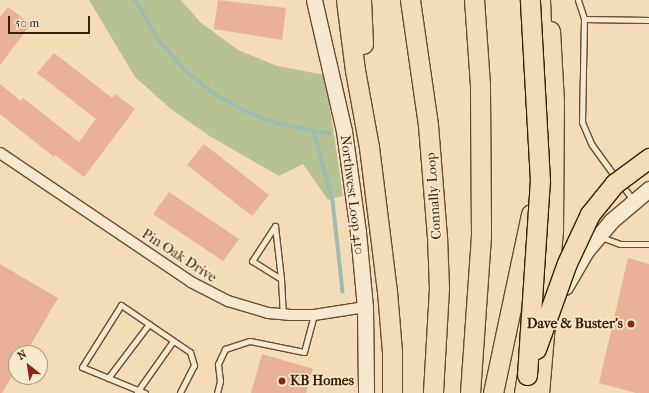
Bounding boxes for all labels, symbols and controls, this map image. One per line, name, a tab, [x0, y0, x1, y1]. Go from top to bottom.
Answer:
scale bar	[10, 8, 92, 34]
text: 50 m	[15, 16, 39, 30]
street label: Northwest Loop 410	[336, 134, 368, 256]
street label: Connally Loop	[423, 152, 445, 240]
street label: Pin Oak Drive	[138, 226, 220, 286]
place label: Dave & Buster's	[527, 316, 623, 332]
marker: Dave & Buster's	[626, 319, 636, 329]
north arrow	[8, 345, 48, 385]
text: N	[15, 347, 29, 363]
place label: KB Homes	[290, 373, 354, 389]
marker: KB Homes	[277, 376, 287, 386]

